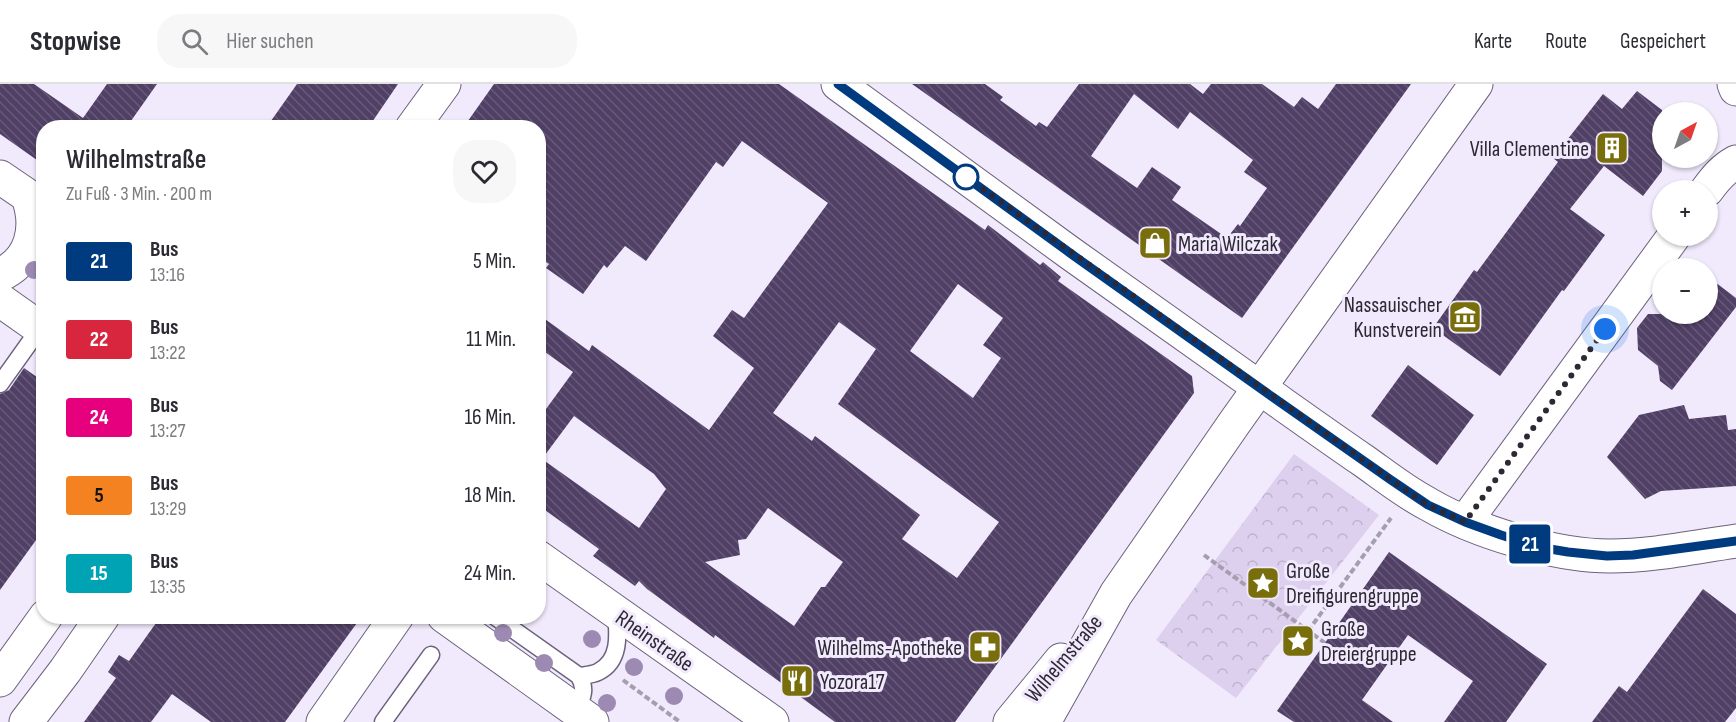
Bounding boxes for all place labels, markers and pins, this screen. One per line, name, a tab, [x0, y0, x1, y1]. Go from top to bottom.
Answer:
building icon: Villa Clementine	[1594, 130, 1630, 166]
place label: Villa Clementine	[1470, 136, 1589, 163]
unlabelled marker	[953, 164, 979, 190]
shop icon: Maria Wilczak	[1137, 225, 1173, 261]
place label: Maria Wilczak	[1178, 231, 1278, 258]
place label: Nassauischer Kunstverein	[1344, 292, 1442, 344]
museum icon: Nassauischer Kunstverein	[1447, 299, 1483, 335]
place label: Große Dreifigurengruppe	[1286, 558, 1419, 610]
place icon: Große Dreifigurengruppe	[1245, 565, 1281, 601]
place label: Große Dreiergruppe	[1321, 616, 1417, 668]
place icon: Große Dreiergruppe	[1280, 623, 1316, 659]
pharmacy icon: Wilhelms-Apotheke	[967, 629, 1003, 665]
place label: Wilhelms-Apotheke	[818, 635, 962, 662]
restaurant icon: Yozora17	[779, 663, 815, 699]
place label: Yozora17	[820, 669, 885, 696]

